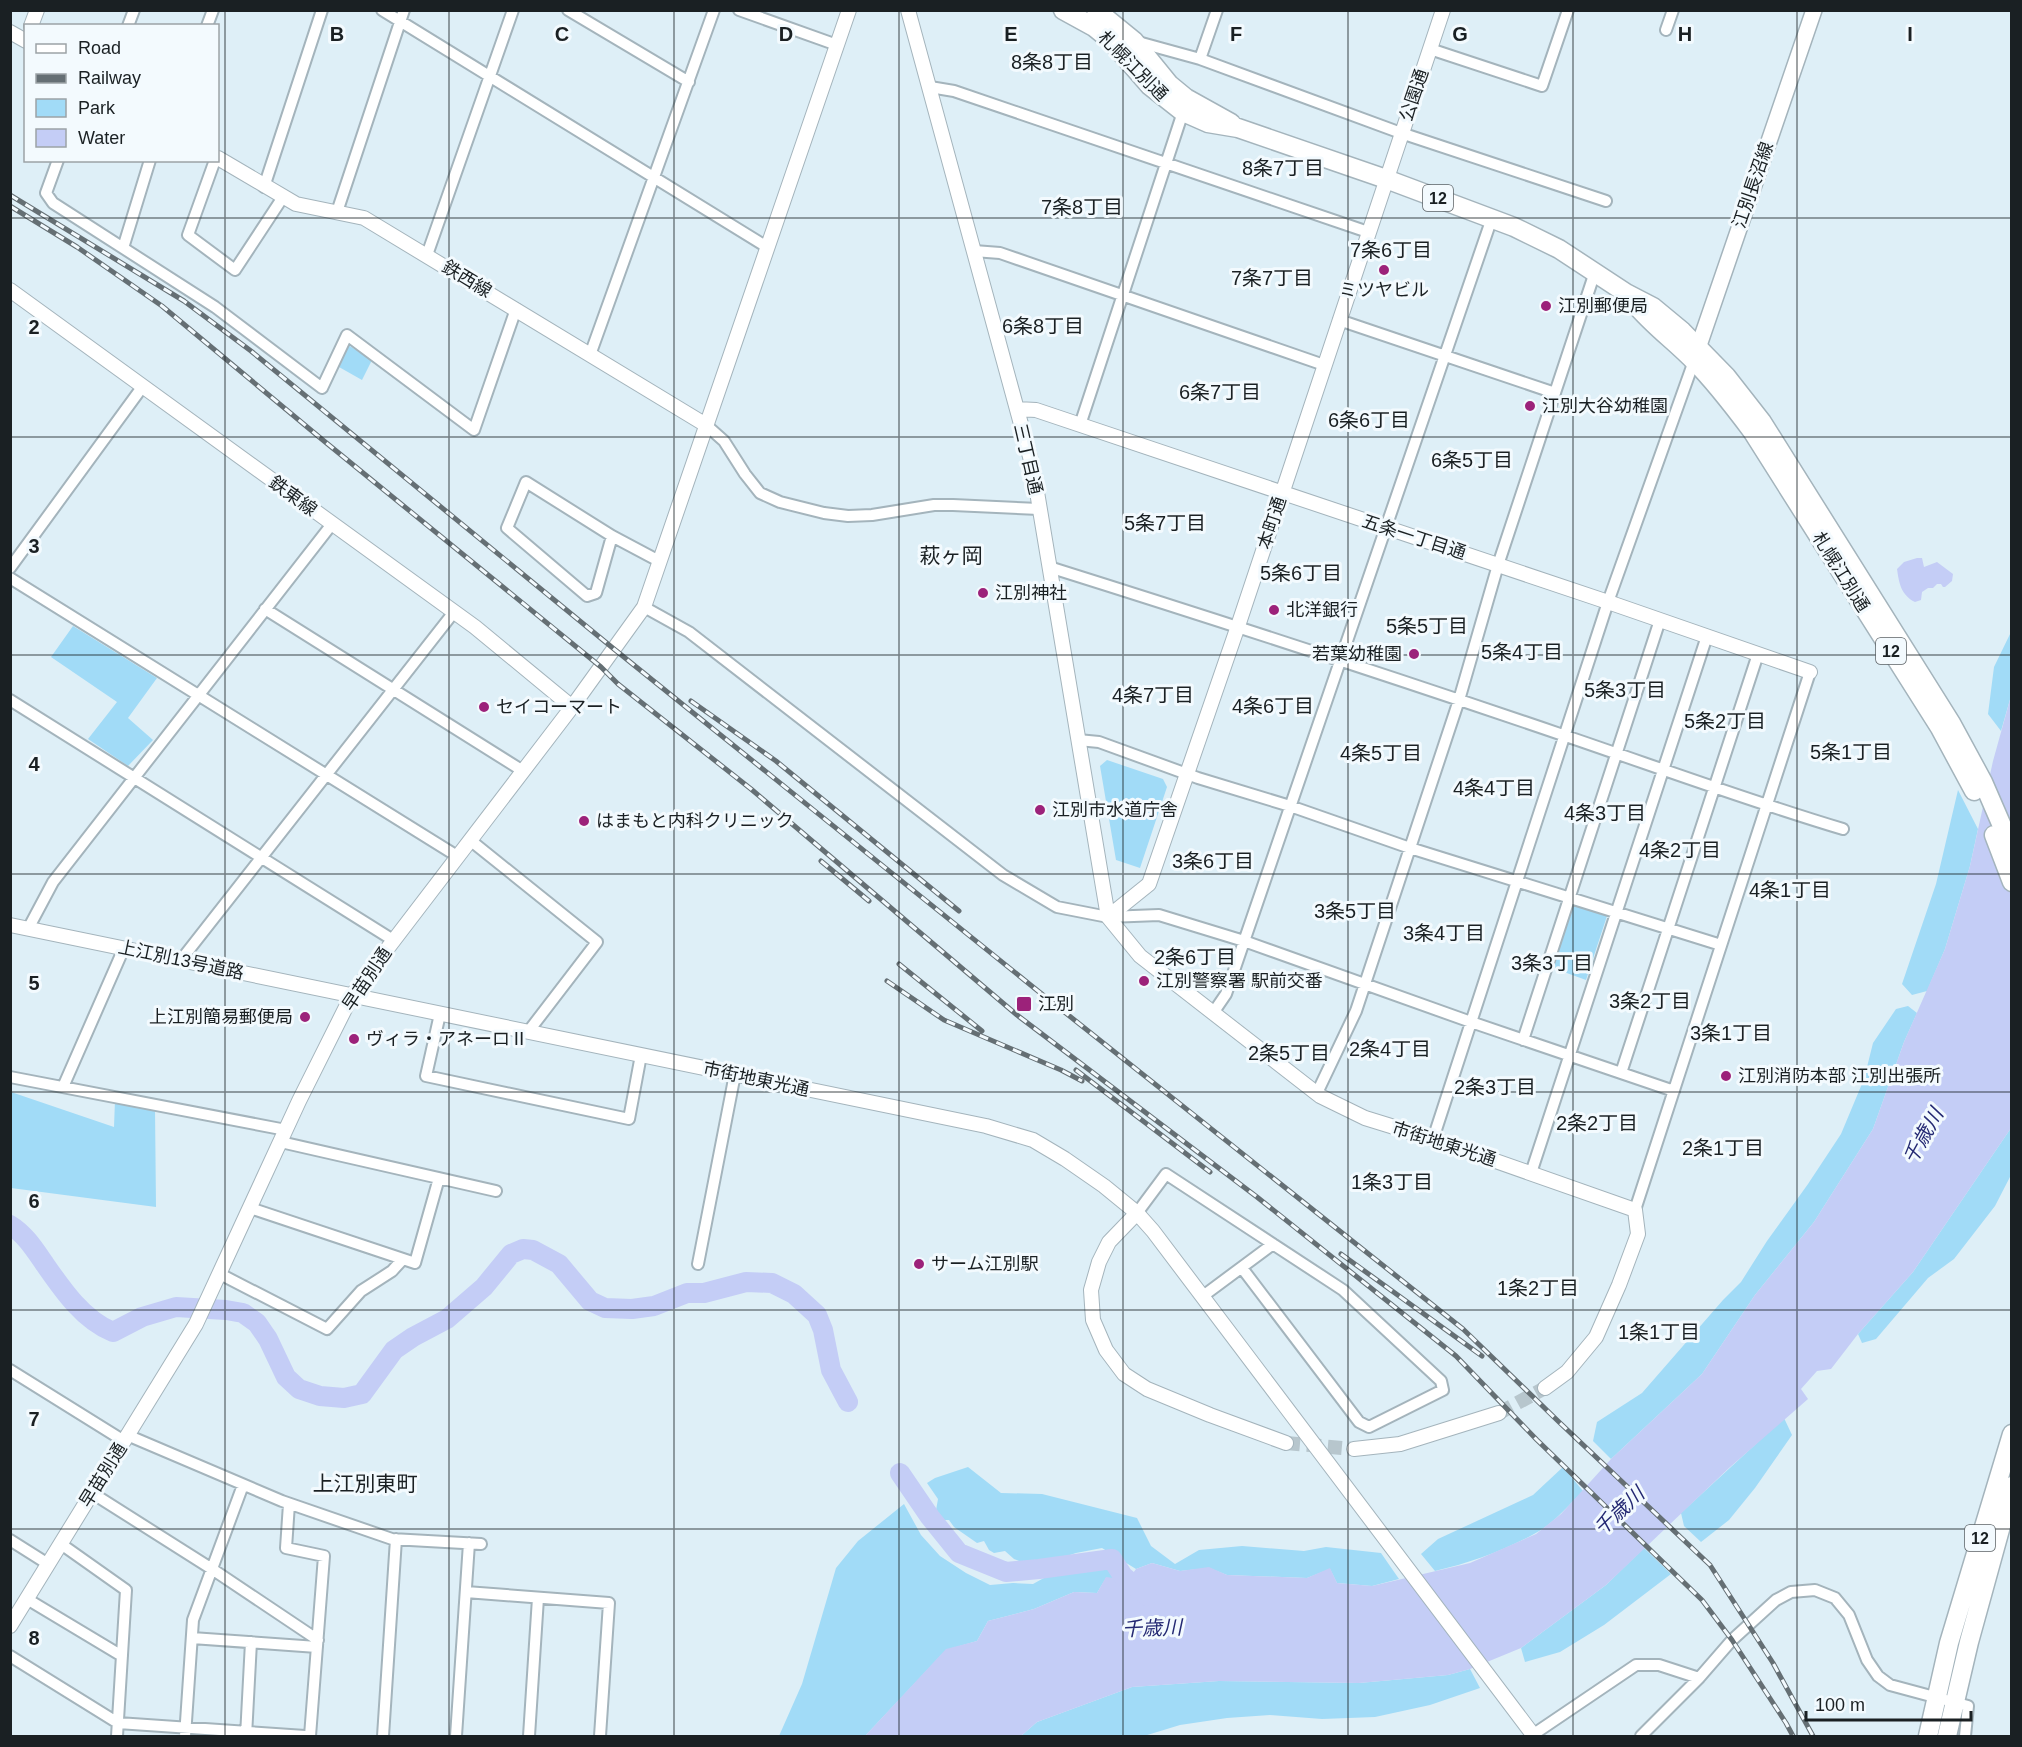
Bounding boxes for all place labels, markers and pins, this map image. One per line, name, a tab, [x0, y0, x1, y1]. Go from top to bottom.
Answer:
marker: ミツヤビル	[1377, 263, 1391, 277]
place label: ミツヤビル	[1339, 280, 1429, 300]
place label: 江別郵便局	[1558, 296, 1648, 316]
marker: 江別郵便局	[1539, 299, 1553, 313]
place label: 江別大谷幼稚園	[1542, 396, 1668, 416]
marker: 江別大谷幼稚園	[1523, 399, 1537, 413]
place label: 江別神社	[995, 583, 1067, 603]
marker: 江別神社	[976, 586, 990, 600]
place label: 北洋銀行	[1286, 600, 1358, 620]
marker: 北洋銀行	[1267, 603, 1281, 617]
place label: 若葉幼稚園	[1312, 644, 1402, 664]
marker: 若葉幼稚園	[1407, 647, 1421, 661]
place label: セイコーマート	[496, 697, 622, 717]
marker: セイコーマート	[477, 700, 491, 714]
place label: 江別市水道庁舎	[1052, 800, 1178, 820]
marker: 江別市水道庁舎	[1033, 803, 1047, 817]
place label: はまもと内科クリニック	[596, 811, 794, 831]
marker: はまもと内科クリニック	[577, 814, 591, 828]
place label: 江別警察署 駅前交番	[1156, 971, 1323, 991]
marker: 江別警察署 駅前交番	[1137, 974, 1151, 988]
place label: 江別	[1038, 994, 1074, 1014]
marker: 江別	[1015, 995, 1033, 1013]
place label: 上江別簡易郵便局	[149, 1007, 293, 1027]
marker: 上江別簡易郵便局	[298, 1010, 312, 1024]
place label: ヴィラ・アネーロⅡ	[366, 1029, 528, 1049]
marker: ヴィラ・アネーロⅡ	[347, 1032, 361, 1046]
place label: 江別消防本部 江別出張所	[1738, 1066, 1941, 1086]
marker: 江別消防本部 江別出張所	[1719, 1069, 1733, 1083]
place label: サーム江別駅	[931, 1254, 1038, 1274]
marker: サーム江別駅	[912, 1257, 926, 1271]

